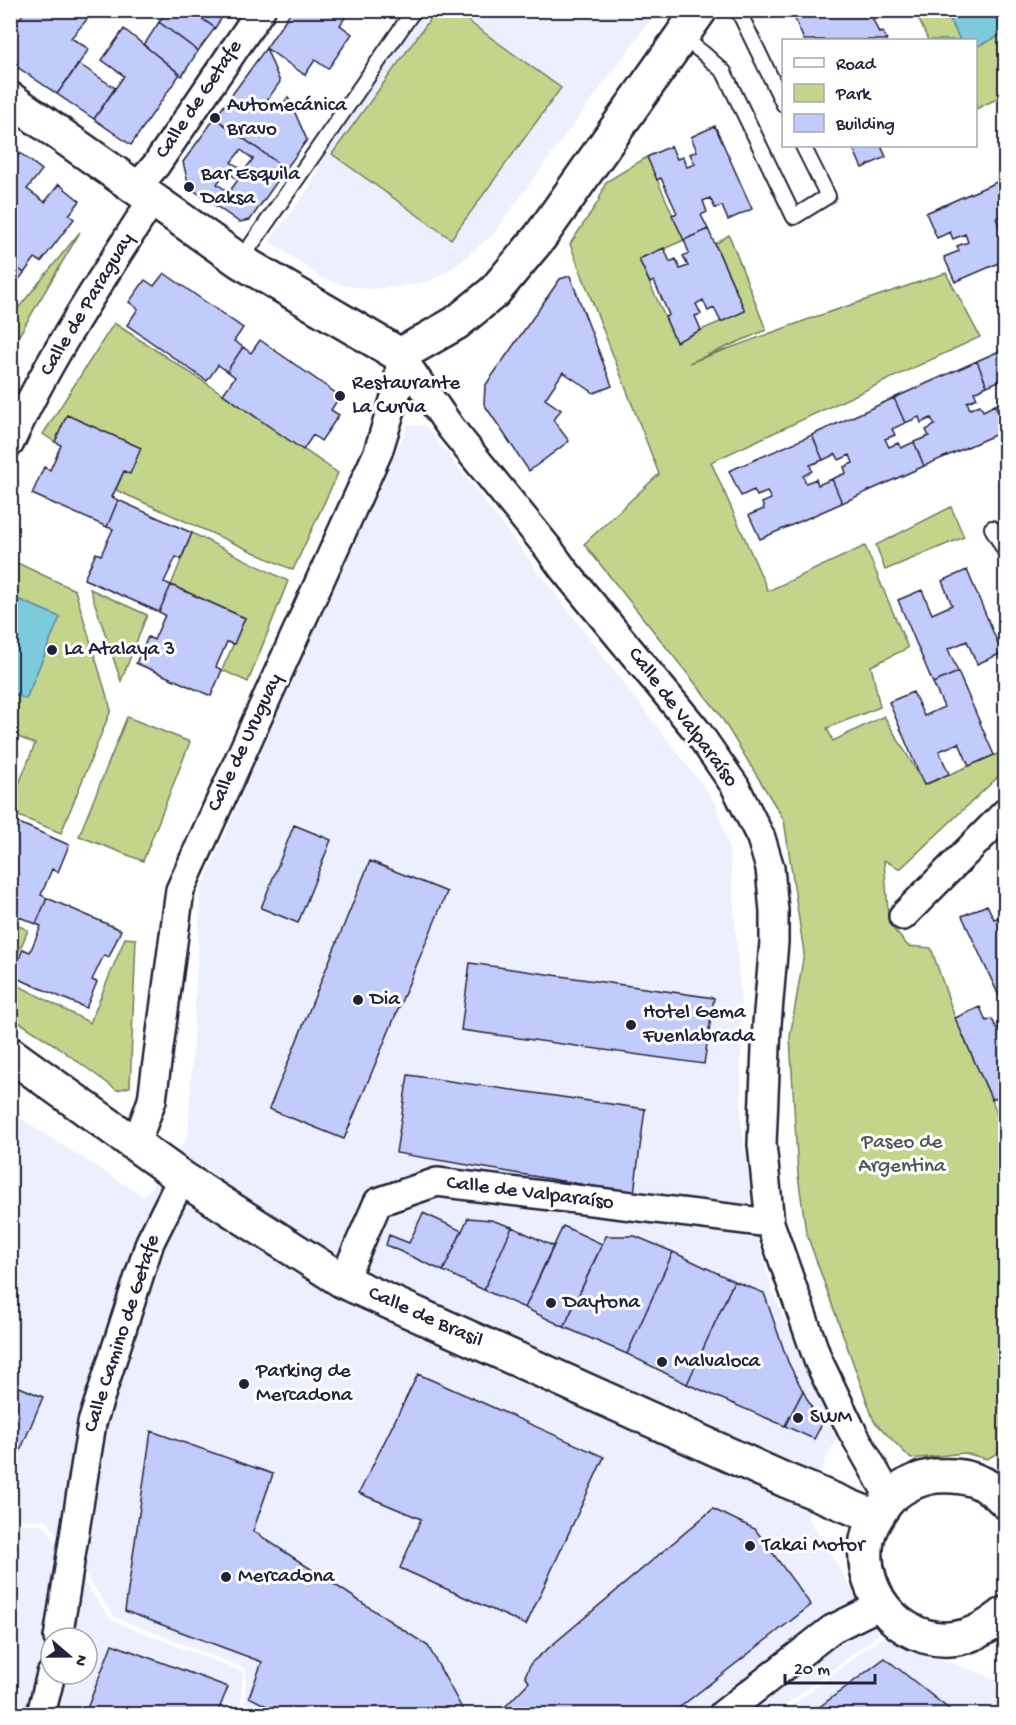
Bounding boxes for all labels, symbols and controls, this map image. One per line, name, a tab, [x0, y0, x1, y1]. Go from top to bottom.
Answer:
street label: Calle de Getafe	[151, 35, 250, 164]
legend	[782, 39, 977, 147]
text: Road	[836, 55, 877, 76]
text: Park	[835, 85, 872, 106]
place label: Automecánica Bravo	[226, 94, 348, 143]
marker: Automecánica Bravo	[208, 111, 222, 125]
text: Building	[835, 115, 895, 136]
place label: Bar Esquila Daksa	[199, 163, 301, 212]
marker: Bar Esquila Daksa	[182, 180, 196, 194]
street label: Calle de Paraguay	[35, 229, 141, 381]
place label: Restaurante La Curva	[352, 372, 461, 421]
marker: Restaurante La Curva	[333, 389, 347, 403]
place label: La Atalaya 3	[64, 638, 175, 663]
marker: La Atalaya 3	[45, 643, 59, 657]
street label: Calle de Valparaíso	[621, 643, 743, 793]
street label: Calle de Uruguay	[203, 670, 289, 816]
place label: Dia	[368, 988, 401, 1013]
marker: Dia	[351, 993, 365, 1007]
place label: Hotel Gema Fuenlabrada	[642, 1001, 756, 1050]
marker: Hotel Gema Fuenlabrada	[624, 1018, 638, 1032]
park label: Paseo de Argentina	[858, 1131, 947, 1180]
street label: Calle de Valparaíso	[445, 1171, 615, 1217]
street label: Calle Camino de Getafe	[79, 1231, 167, 1436]
street label: Calle de Brasil	[364, 1282, 486, 1354]
place label: Daytona	[561, 1291, 641, 1316]
marker: Daytona	[544, 1296, 558, 1310]
place label: Malvaloca	[674, 1350, 761, 1375]
marker: Malvaloca	[655, 1355, 669, 1369]
place label: Parking de Mercadona	[255, 1360, 354, 1409]
marker: Parking de Mercadona	[237, 1377, 251, 1391]
place label: SWM	[810, 1406, 853, 1431]
marker: SWM	[791, 1411, 805, 1425]
place label: Takai Motor	[761, 1534, 866, 1559]
marker: Takai Motor	[743, 1539, 757, 1553]
place label: Mercadona	[238, 1565, 336, 1590]
marker: Mercadona	[219, 1570, 233, 1584]
north arrow	[39, 1626, 99, 1686]
scale bar	[785, 1647, 875, 1685]
text: N	[69, 1652, 91, 1669]
text: 20 m	[794, 1660, 830, 1681]

